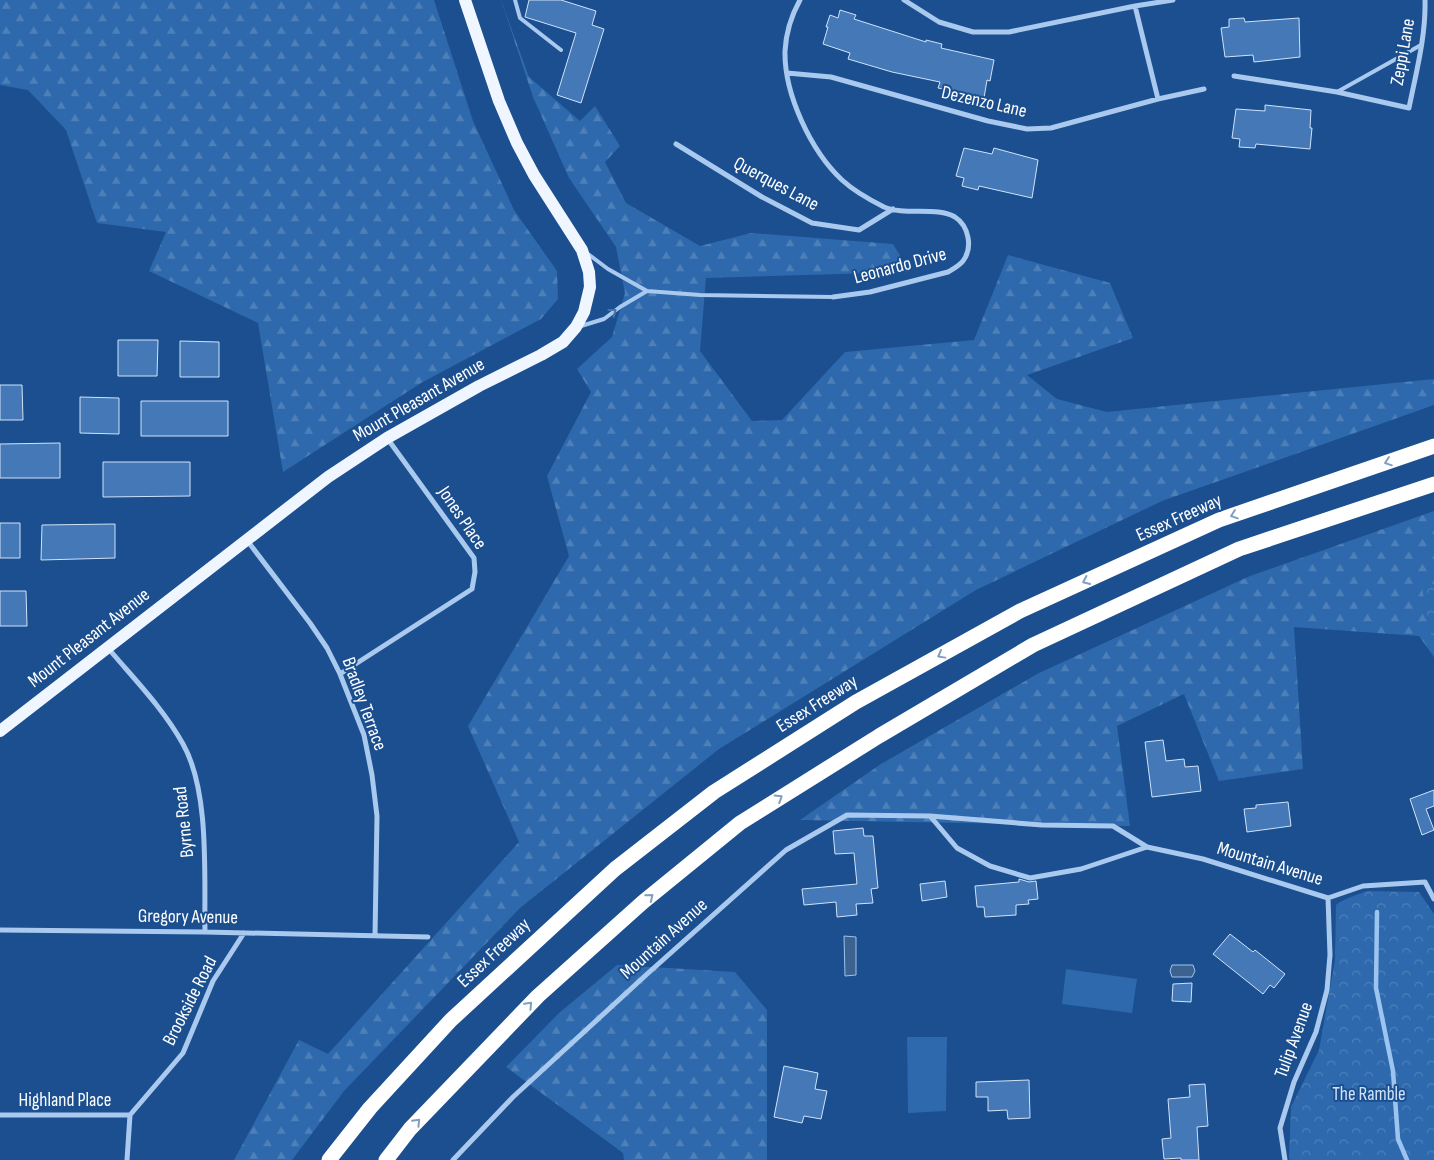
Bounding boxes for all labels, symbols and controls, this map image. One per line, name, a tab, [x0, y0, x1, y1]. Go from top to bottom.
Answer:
street label: Zeppi Lane	[1386, 17, 1420, 87]
street label: Dezenzo Lane	[939, 81, 1029, 123]
street label: Querques Lane	[729, 152, 823, 216]
street label: Leonardo Drive	[851, 243, 949, 289]
one-way arrow	[607, 310, 616, 318]
street label: Mount Pleasant Avenue	[349, 353, 489, 447]
one-way arrow	[1384, 456, 1393, 466]
street label: Jones Place	[432, 481, 492, 554]
street label: Essex Freeway	[1133, 489, 1226, 547]
one-way arrow	[1231, 509, 1239, 519]
one-way arrow	[1082, 575, 1091, 585]
street label: Mount Pleasant Avenue	[23, 583, 155, 693]
one-way arrow	[938, 648, 947, 658]
street label: Bradley Terrace	[337, 654, 391, 754]
street label: Essex Freeway	[772, 670, 862, 738]
street label: Byrne Road	[169, 785, 199, 859]
one-way arrow	[774, 795, 783, 805]
street label: Mountain Avenue	[1214, 837, 1326, 891]
street label: Mountain Avenue	[616, 894, 712, 984]
one-way arrow	[644, 894, 653, 902]
street label: Gregory Avenue	[138, 905, 238, 929]
street label: Essex Freeway	[453, 913, 536, 993]
street label: Brookside Road	[158, 953, 222, 1049]
street label: Tulip Avenue	[1270, 999, 1318, 1081]
one-way arrow	[523, 1002, 532, 1011]
park label: The Ramble	[1332, 1083, 1406, 1106]
street label: Highland Place	[19, 1089, 111, 1112]
one-way arrow	[411, 1119, 420, 1128]

